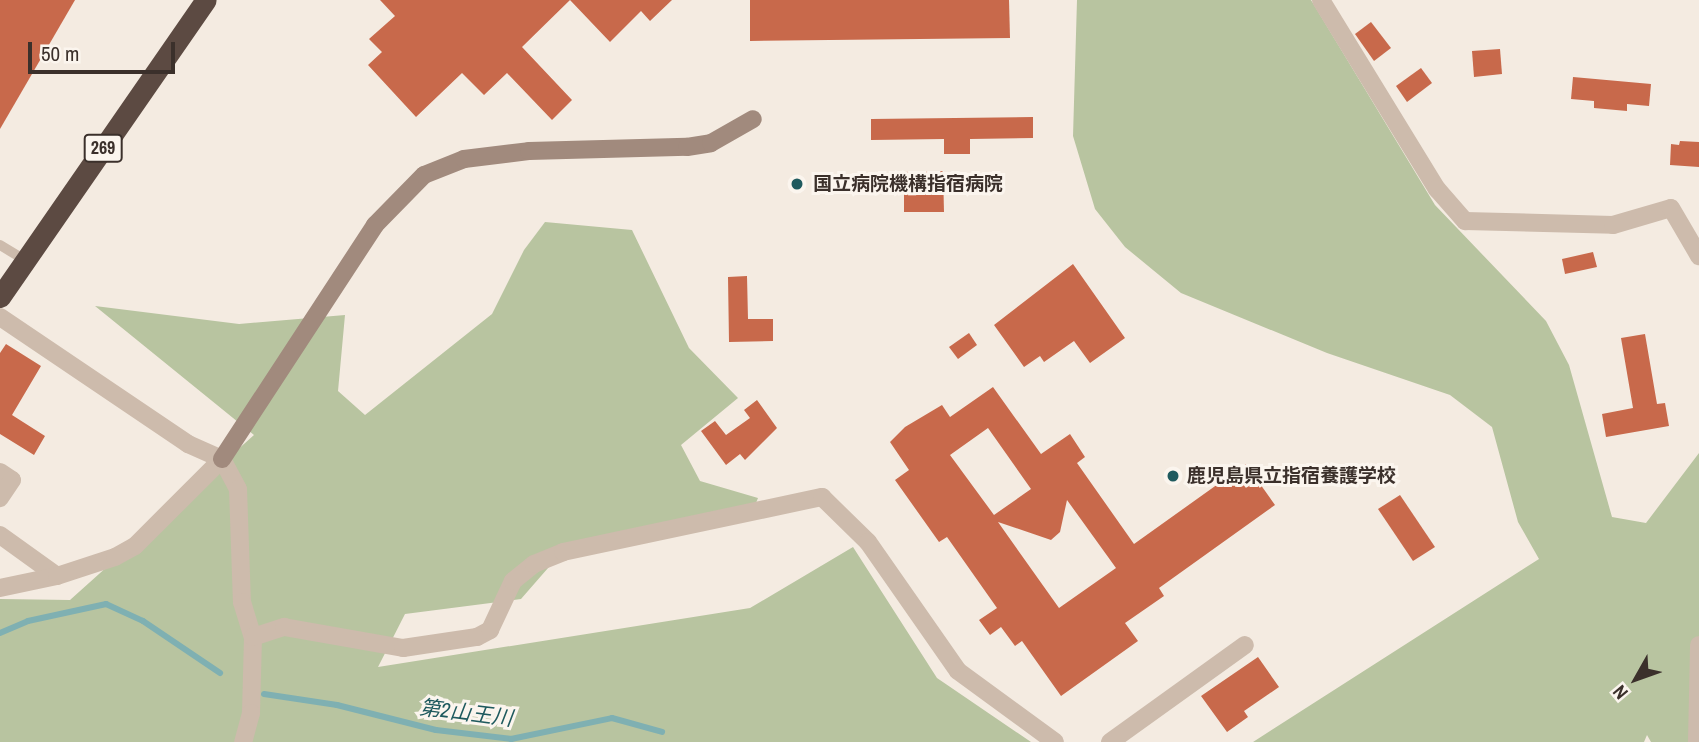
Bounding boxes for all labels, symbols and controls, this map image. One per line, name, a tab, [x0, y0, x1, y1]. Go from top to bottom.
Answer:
scale bar	[32, 28, 178, 72]
text: 50 m	[41, 39, 79, 68]
road number: 269	[82, 134, 124, 162]
place label: 国立病院機構指宿病院	[813, 173, 1003, 195]
marker: 国立病院機構指宿病院	[787, 174, 807, 194]
place label: 鹿児島県立指宿養護学校	[1187, 465, 1396, 487]
marker: 鹿児島県立指宿養護学校	[1165, 468, 1181, 484]
north arrow	[1601, 644, 1671, 714]
text: N	[1606, 680, 1633, 705]
water label: 第2山王川	[418, 695, 514, 731]

